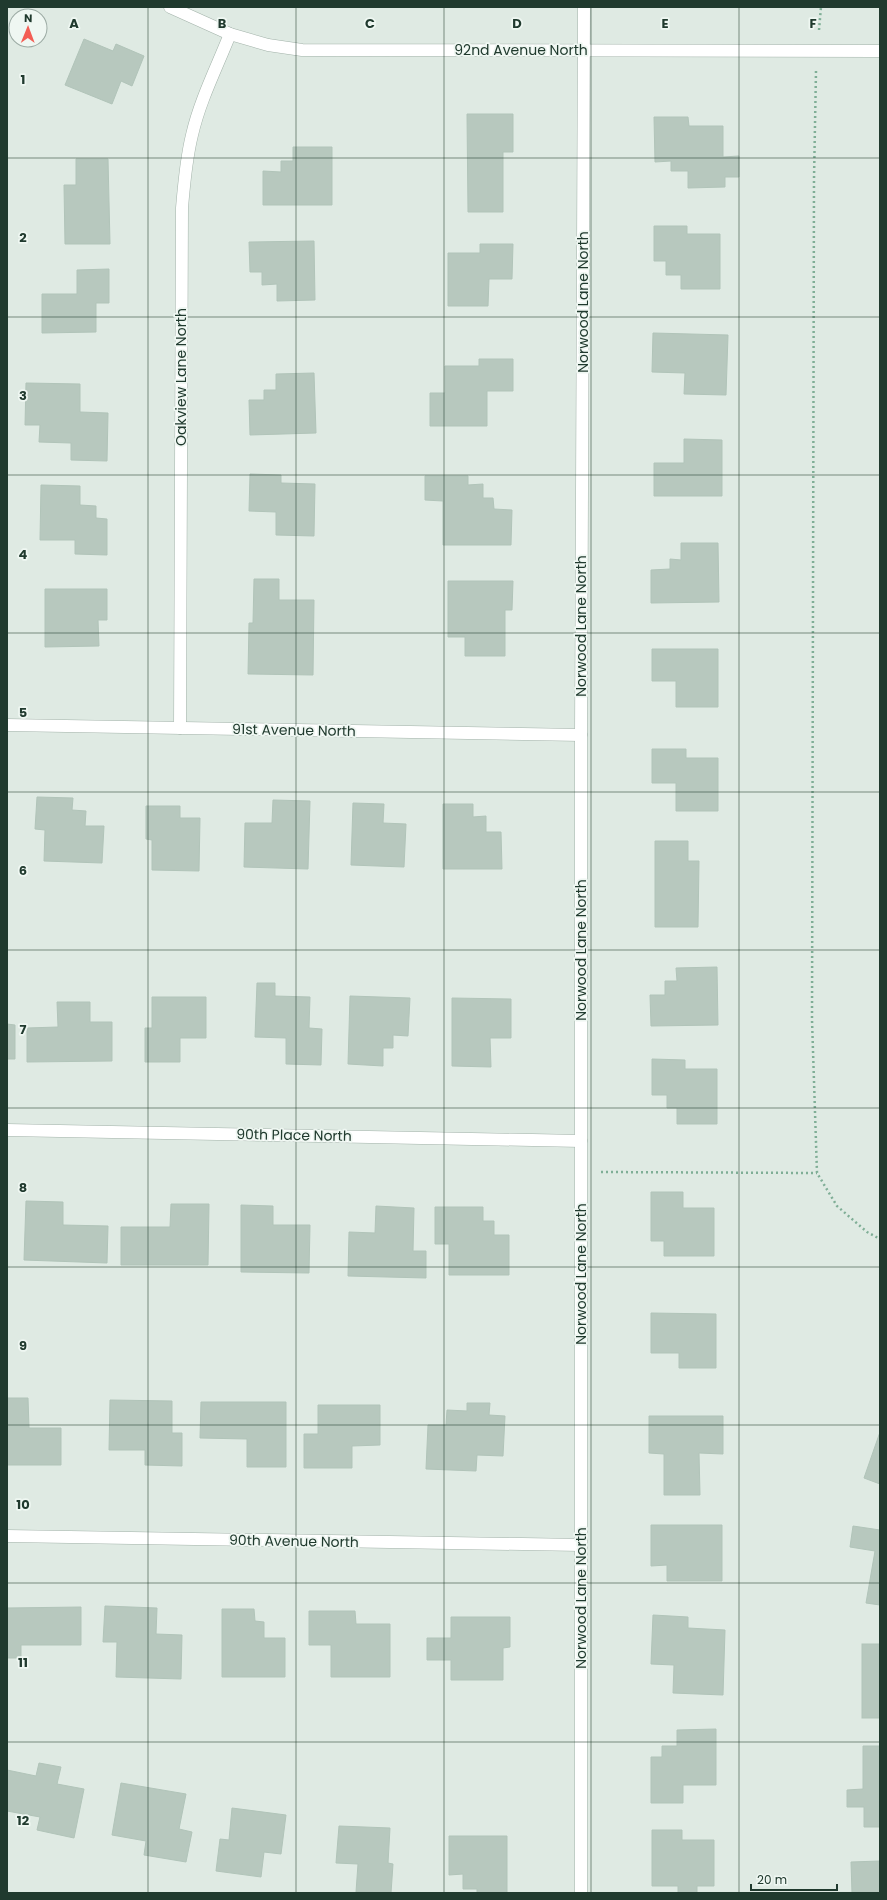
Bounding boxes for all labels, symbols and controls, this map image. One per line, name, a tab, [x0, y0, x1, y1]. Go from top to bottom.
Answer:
north arrow	[8, 8, 48, 48]
text: N	[24, 10, 32, 26]
text: A	[69, 14, 79, 33]
text: B	[218, 14, 227, 33]
text: C	[365, 14, 375, 33]
text: D	[512, 14, 522, 33]
text: E	[661, 14, 669, 33]
text: F	[809, 14, 817, 33]
street label: 92nd Avenue North	[454, 40, 588, 60]
text: 1	[21, 70, 25, 89]
text: 2	[19, 228, 27, 247]
street label: Norwood Lane North	[573, 231, 593, 373]
street label: Oakview Lane North	[171, 308, 191, 446]
text: 3	[19, 386, 27, 405]
text: 4	[19, 545, 28, 564]
street label: Norwood Lane North	[571, 555, 591, 697]
text: 5	[19, 703, 27, 722]
street label: 91st Avenue North	[232, 719, 356, 741]
text: 6	[19, 861, 27, 880]
street label: Norwood Lane North	[571, 879, 591, 1021]
text: 7	[20, 1020, 27, 1039]
street label: 90th Place North	[236, 1124, 352, 1146]
text: 8	[19, 1178, 27, 1197]
street label: Norwood Lane North	[571, 1203, 591, 1345]
text: 9	[19, 1336, 27, 1355]
text: 10	[16, 1495, 30, 1514]
street label: Norwood Lane North	[571, 1527, 591, 1669]
street label: 90th Avenue North	[229, 1530, 359, 1552]
text: 11	[18, 1653, 28, 1672]
text: 12	[17, 1811, 30, 1830]
scale bar	[751, 1866, 837, 1892]
text: 20 m	[757, 1871, 787, 1888]

